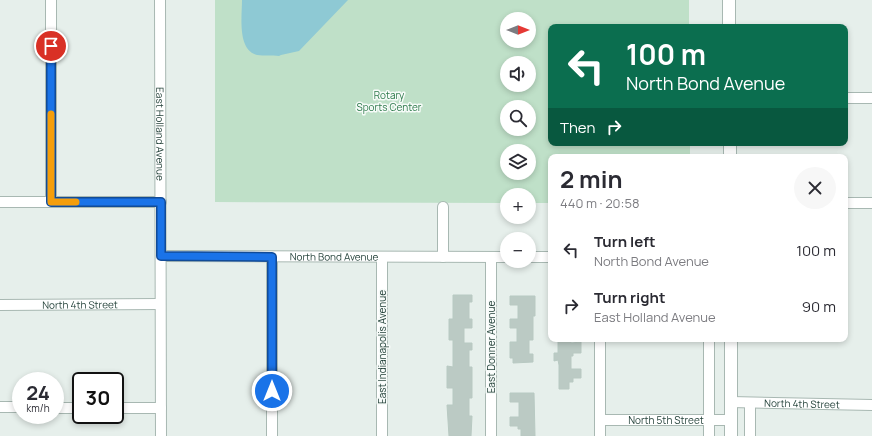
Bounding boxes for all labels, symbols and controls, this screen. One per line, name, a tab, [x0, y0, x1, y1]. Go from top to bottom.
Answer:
north arrow	[500, 12, 536, 48]
map controls	[500, 12, 536, 268]
pin	[34, 29, 68, 63]
icon: arrive	[40, 35, 62, 57]
text: 100 m	[626, 35, 706, 73]
icon: left	[560, 40, 612, 92]
button: sound	[500, 56, 536, 92]
text: North Bond Avenue	[626, 71, 785, 95]
street label: East Holland Avenue	[153, 87, 167, 181]
park label: Rotary Sports Center	[357, 88, 422, 114]
button: search	[500, 100, 536, 136]
icon: right	[603, 116, 625, 138]
text: Then	[560, 117, 595, 138]
button: layers	[500, 144, 536, 180]
text: 2 min	[560, 162, 622, 195]
button: close	[794, 167, 836, 209]
button: +	[500, 188, 536, 224]
text: 440 m · 20:58	[560, 194, 639, 212]
text: Turn left	[594, 231, 656, 252]
button: −	[500, 232, 536, 268]
icon: left	[560, 239, 582, 261]
text: 100 m	[796, 240, 836, 261]
street label: North Bond Avenue	[290, 249, 378, 264]
text: North Bond Avenue	[594, 252, 709, 270]
text: Turn right	[594, 287, 665, 308]
street label: East Indianapolis Avenue	[375, 290, 389, 404]
icon: right	[560, 295, 582, 317]
text: 90 m	[802, 296, 836, 317]
street label: North 4th Street	[42, 297, 118, 312]
street label: East Donner Avenue	[484, 301, 498, 393]
text: East Holland Avenue	[594, 308, 716, 326]
position arrow	[251, 370, 293, 412]
speed limit sign: 30	[72, 372, 124, 424]
text: 24	[26, 379, 50, 406]
street label: North 4th Street	[764, 396, 840, 411]
text: km/h	[26, 401, 50, 415]
street label: North 5th Street	[628, 413, 704, 427]

